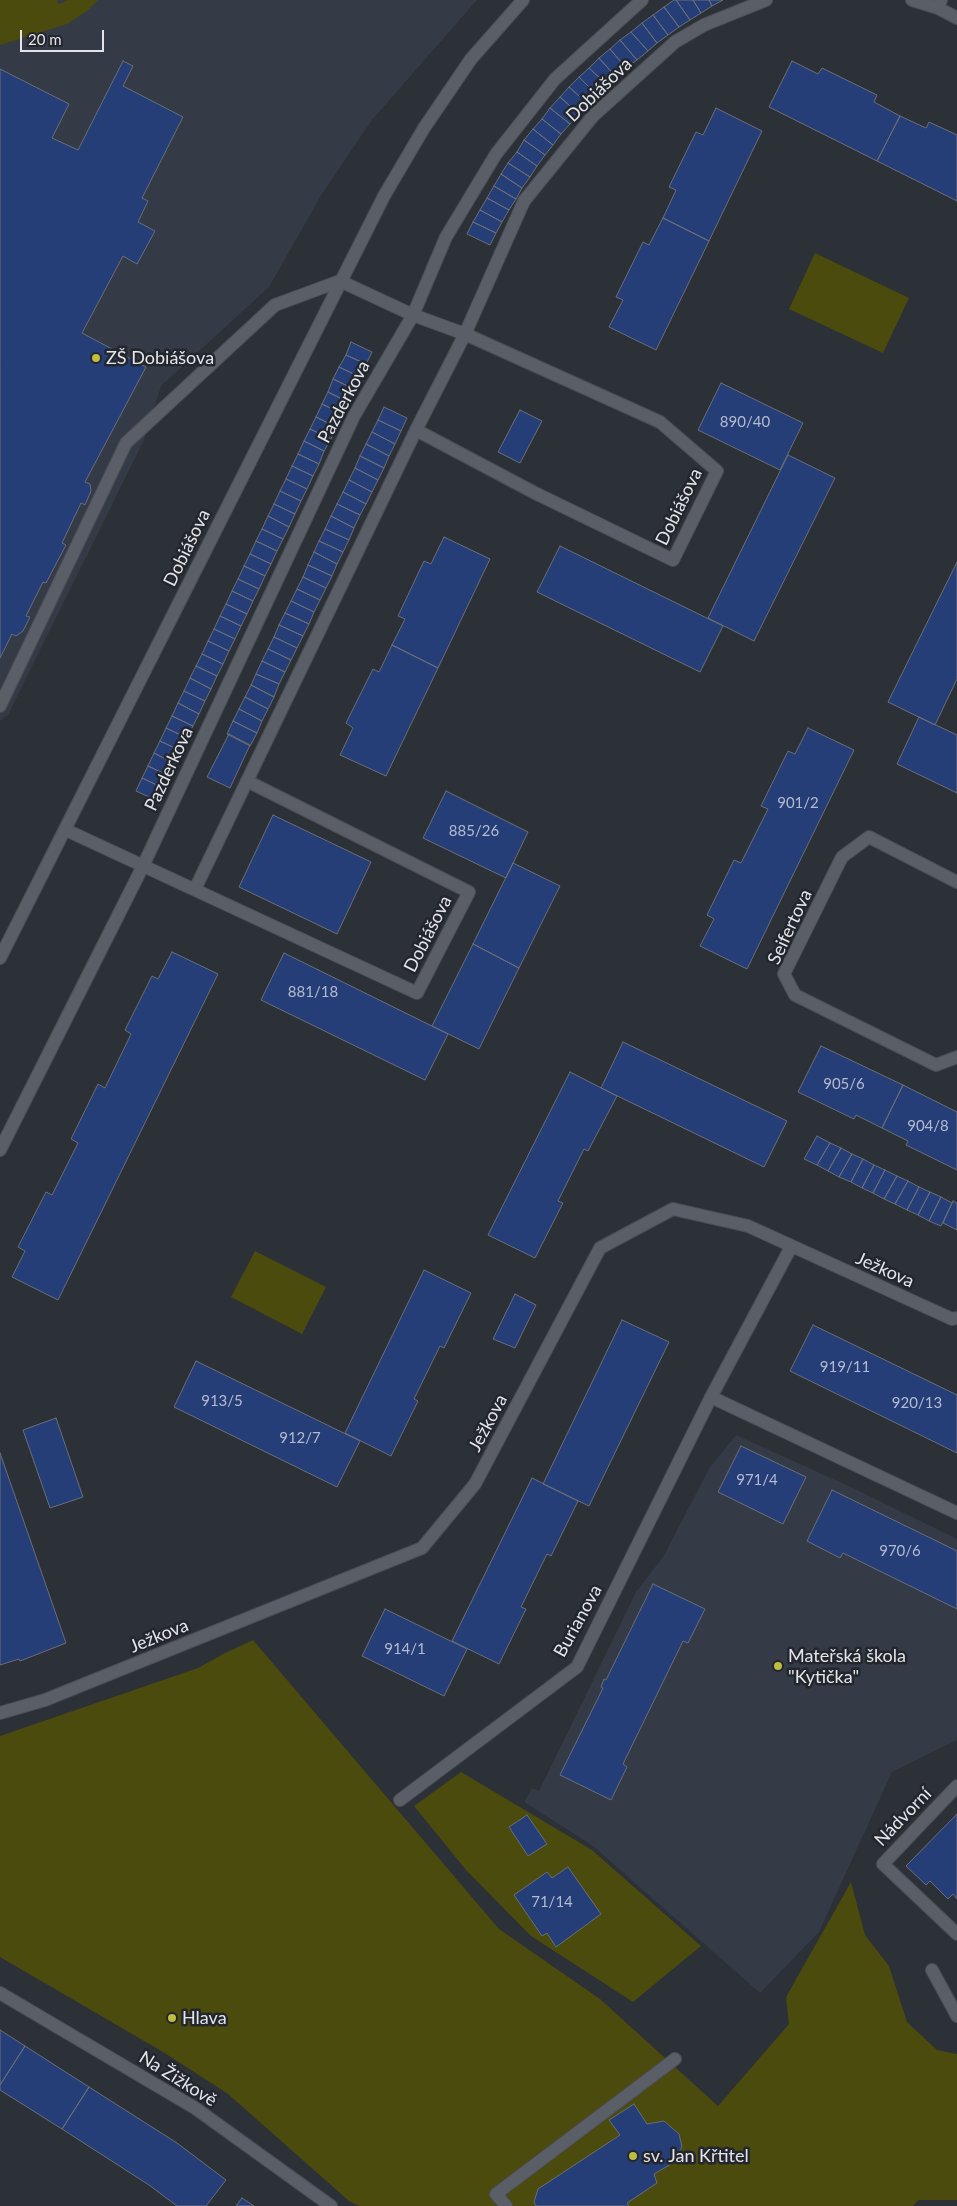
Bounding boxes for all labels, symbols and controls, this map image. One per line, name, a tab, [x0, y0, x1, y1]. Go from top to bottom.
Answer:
scale bar	[22, 20, 106, 52]
text: 20 m	[28, 30, 62, 48]
street label: Dobiášova	[562, 53, 636, 127]
place label: ZŠ Dobiášova	[106, 347, 214, 369]
marker: ZŠ Dobiášova	[90, 352, 102, 364]
street label: Pazderkova	[313, 357, 375, 447]
house number: 890/40	[720, 413, 770, 431]
street label: Dobiášova	[651, 465, 707, 549]
street label: Dobiášova	[159, 506, 215, 590]
street label: Pazderkova	[140, 724, 198, 814]
house number: 901/2	[777, 794, 819, 812]
house number: 885/26	[449, 822, 499, 840]
street label: Seifertova	[763, 886, 817, 968]
street label: Dobiášova	[400, 892, 456, 976]
house number: 881/18	[288, 983, 338, 1001]
house number: 905/6	[823, 1075, 865, 1093]
house number: 904/8	[907, 1117, 949, 1135]
street label: Ježkova	[852, 1248, 918, 1292]
house number: 919/11	[820, 1358, 870, 1376]
street label: Ježkova	[464, 1391, 512, 1455]
house number: 913/5	[201, 1392, 243, 1410]
house number: 920/13	[892, 1394, 942, 1412]
house number: 912/7	[279, 1429, 321, 1447]
house number: 971/4	[736, 1471, 778, 1489]
house number: 970/6	[879, 1542, 921, 1560]
street label: Burianova	[549, 1581, 607, 1661]
street label: Ježkova	[126, 1614, 192, 1658]
house number: 914/1	[384, 1640, 426, 1658]
place label: Mateřská škola "Kytička"	[788, 1645, 906, 1688]
marker: Mateřská škola "Kytička"	[772, 1660, 784, 1672]
street label: Nádvorní	[870, 1783, 936, 1851]
house number: 71/14	[531, 1893, 573, 1911]
place label: Hlava	[182, 2007, 227, 2029]
marker: Hlava	[166, 2012, 178, 2024]
street label: Na Žižkově	[135, 2047, 221, 2111]
place label: sv. Jan Křtitel	[643, 2145, 749, 2167]
marker: sv. Jan Křtitel	[627, 2150, 639, 2162]

